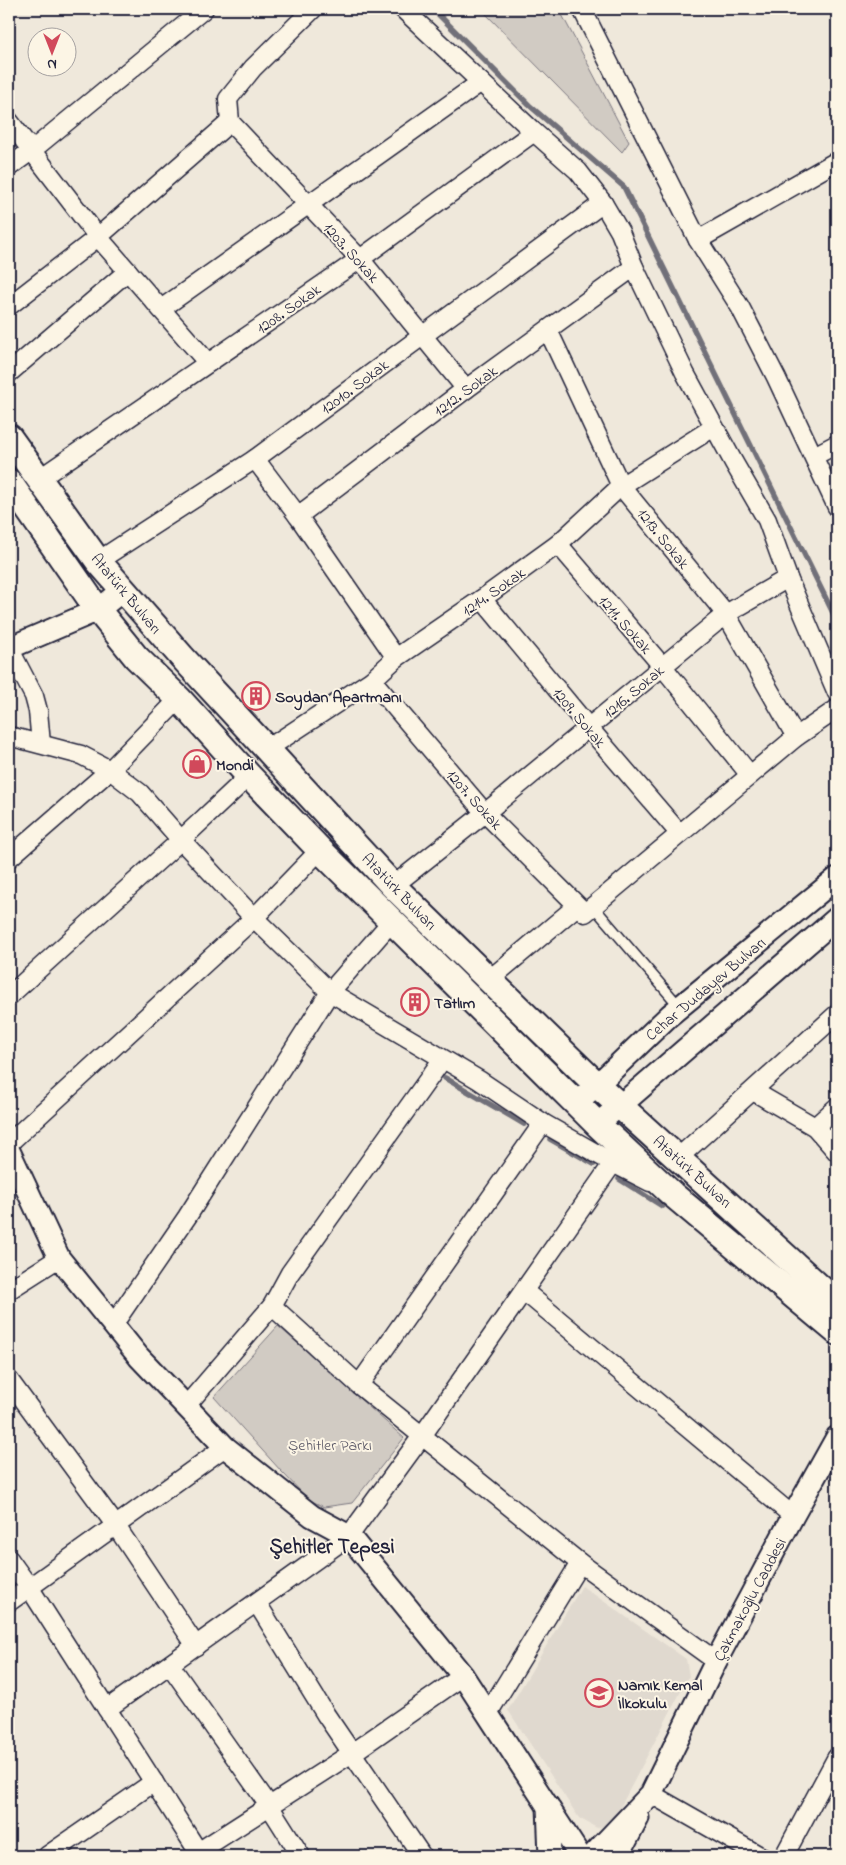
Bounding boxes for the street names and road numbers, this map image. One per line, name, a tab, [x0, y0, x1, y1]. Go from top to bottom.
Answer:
street label: 1203. Sokak	[317, 218, 385, 290]
street label: 1208. Sokak	[252, 278, 327, 341]
street label: 12010. Sokak	[316, 353, 395, 421]
street label: 1212. Sokak	[429, 360, 504, 423]
street label: 1213. Sokak	[630, 503, 695, 576]
street label: Atatürk Bulvarı	[84, 548, 167, 640]
street label: 1214. Sokak	[457, 561, 532, 623]
street label: 1211. Sokak	[592, 591, 658, 661]
street label: 1216. Sokak	[599, 659, 671, 725]
street label: 1209. Sokak	[546, 683, 612, 755]
street label: 1207. Sokak	[440, 765, 508, 837]
street label: Atatürk Bulvarı	[355, 848, 442, 937]
street label: Cehar Dudayev Bulvarı	[641, 932, 772, 1047]
street label: Atatürk Bulvarı	[647, 1130, 737, 1215]
street label: Çakmakoğlu Caddesi	[708, 1534, 794, 1666]

